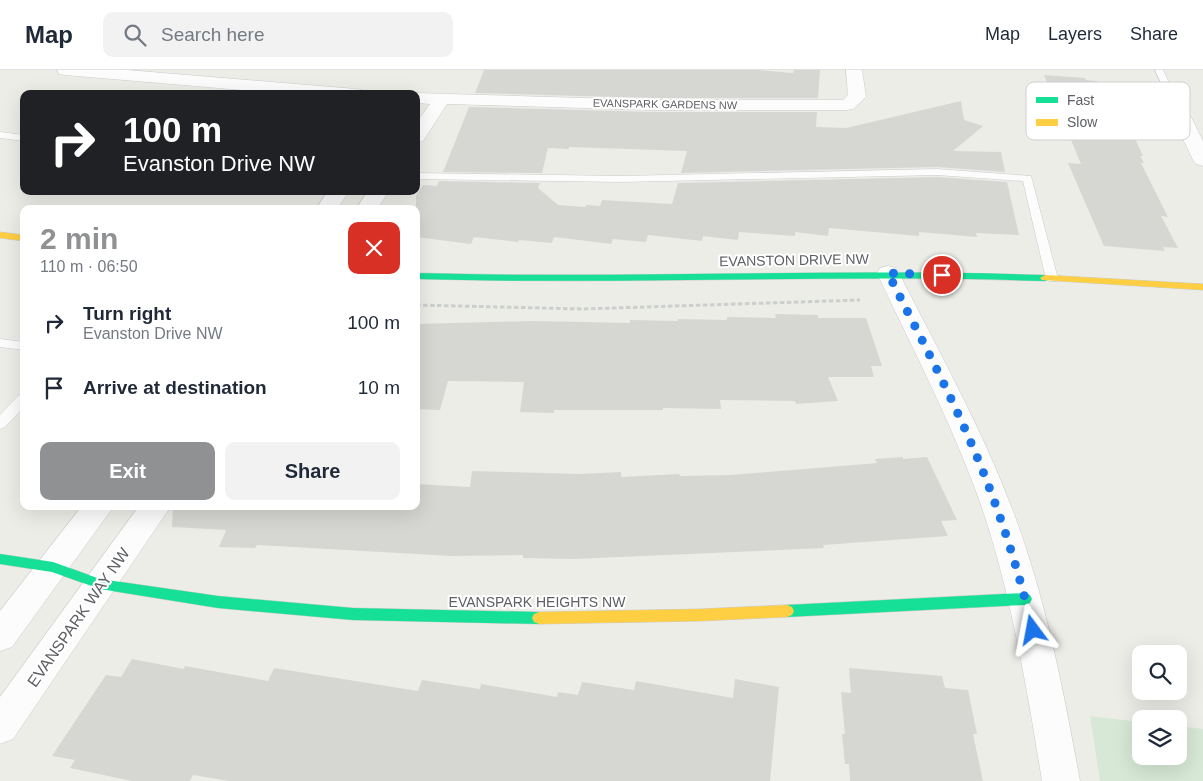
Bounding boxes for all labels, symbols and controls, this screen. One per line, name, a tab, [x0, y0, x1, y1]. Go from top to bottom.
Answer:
search box	[103, 12, 453, 57]
text: Map	[25, 21, 73, 48]
icon: search	[121, 21, 149, 49]
text: Search here	[161, 24, 265, 45]
text: Map	[985, 24, 1020, 44]
text: Layers	[1048, 24, 1102, 44]
text: Share	[1130, 24, 1178, 44]
legend	[1026, 82, 1190, 140]
text: Fast	[1067, 92, 1094, 108]
street label: EVANSPARK GARDENS NW	[593, 97, 738, 111]
icon: right	[40, 110, 105, 175]
text: 100 m	[123, 110, 222, 149]
text: Slow	[1067, 114, 1098, 130]
text: Evanston Drive NW	[123, 151, 315, 176]
text: 2 min	[40, 222, 118, 255]
button: close	[348, 222, 400, 274]
street label: EVANSTON DRIVE NW	[719, 251, 870, 269]
pin	[921, 254, 963, 296]
text: 110 m · 06:50	[40, 258, 138, 275]
icon: arrive	[928, 261, 956, 289]
text: Turn right	[83, 303, 171, 324]
icon: right	[40, 309, 68, 337]
text: 100 m	[347, 312, 400, 333]
text: Evanston Drive NW	[83, 325, 223, 342]
icon: arrive	[40, 374, 68, 402]
text: Arrive at destination	[83, 377, 267, 398]
text: 10 m	[358, 377, 400, 398]
button: Exit	[40, 442, 215, 500]
button: Share	[225, 442, 400, 500]
street label: EVANSPARK WAY NW	[24, 544, 133, 690]
street label: EVANSPARK HEIGHTS NW	[449, 594, 626, 610]
position arrow	[1006, 603, 1058, 655]
map controls	[1132, 645, 1187, 765]
button: search	[1132, 645, 1187, 700]
button: layers	[1132, 710, 1187, 765]

